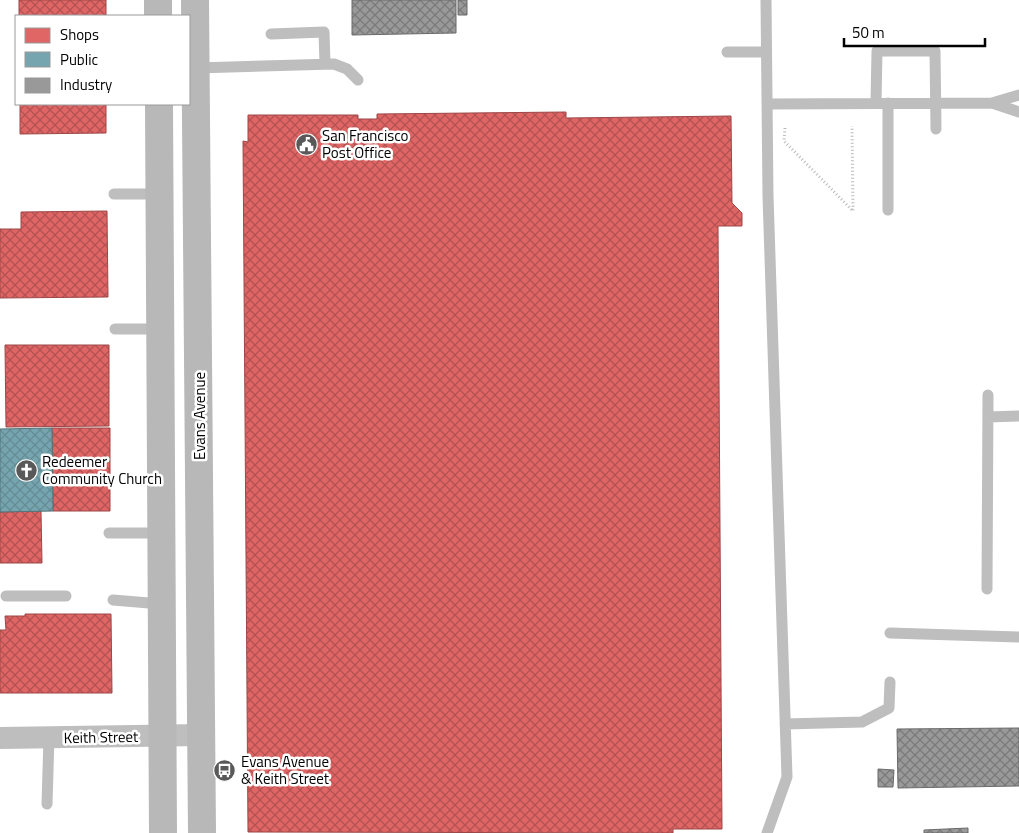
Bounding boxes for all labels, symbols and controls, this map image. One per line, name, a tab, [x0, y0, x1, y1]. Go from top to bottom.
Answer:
legend	[15, 15, 190, 105]
scale bar	[844, 15, 985, 47]
text: 50 m	[852, 21, 885, 44]
text: Shops	[60, 23, 99, 46]
text: Public	[60, 48, 98, 71]
text: Industry	[60, 73, 112, 96]
place label: San Francisco Post Office	[322, 124, 409, 164]
public building icon: San Francisco Post Office	[294, 132, 318, 156]
street label: Evans Avenue	[188, 372, 211, 460]
place label: Redeemer Community Church	[42, 450, 162, 490]
church icon: Redeemer Community Church	[14, 458, 38, 482]
street label: Keith Street	[64, 725, 139, 749]
place label: Evans Avenue & Keith Street	[241, 750, 330, 790]
bus stop icon: Evans Avenue & Keith Street	[213, 758, 237, 782]

